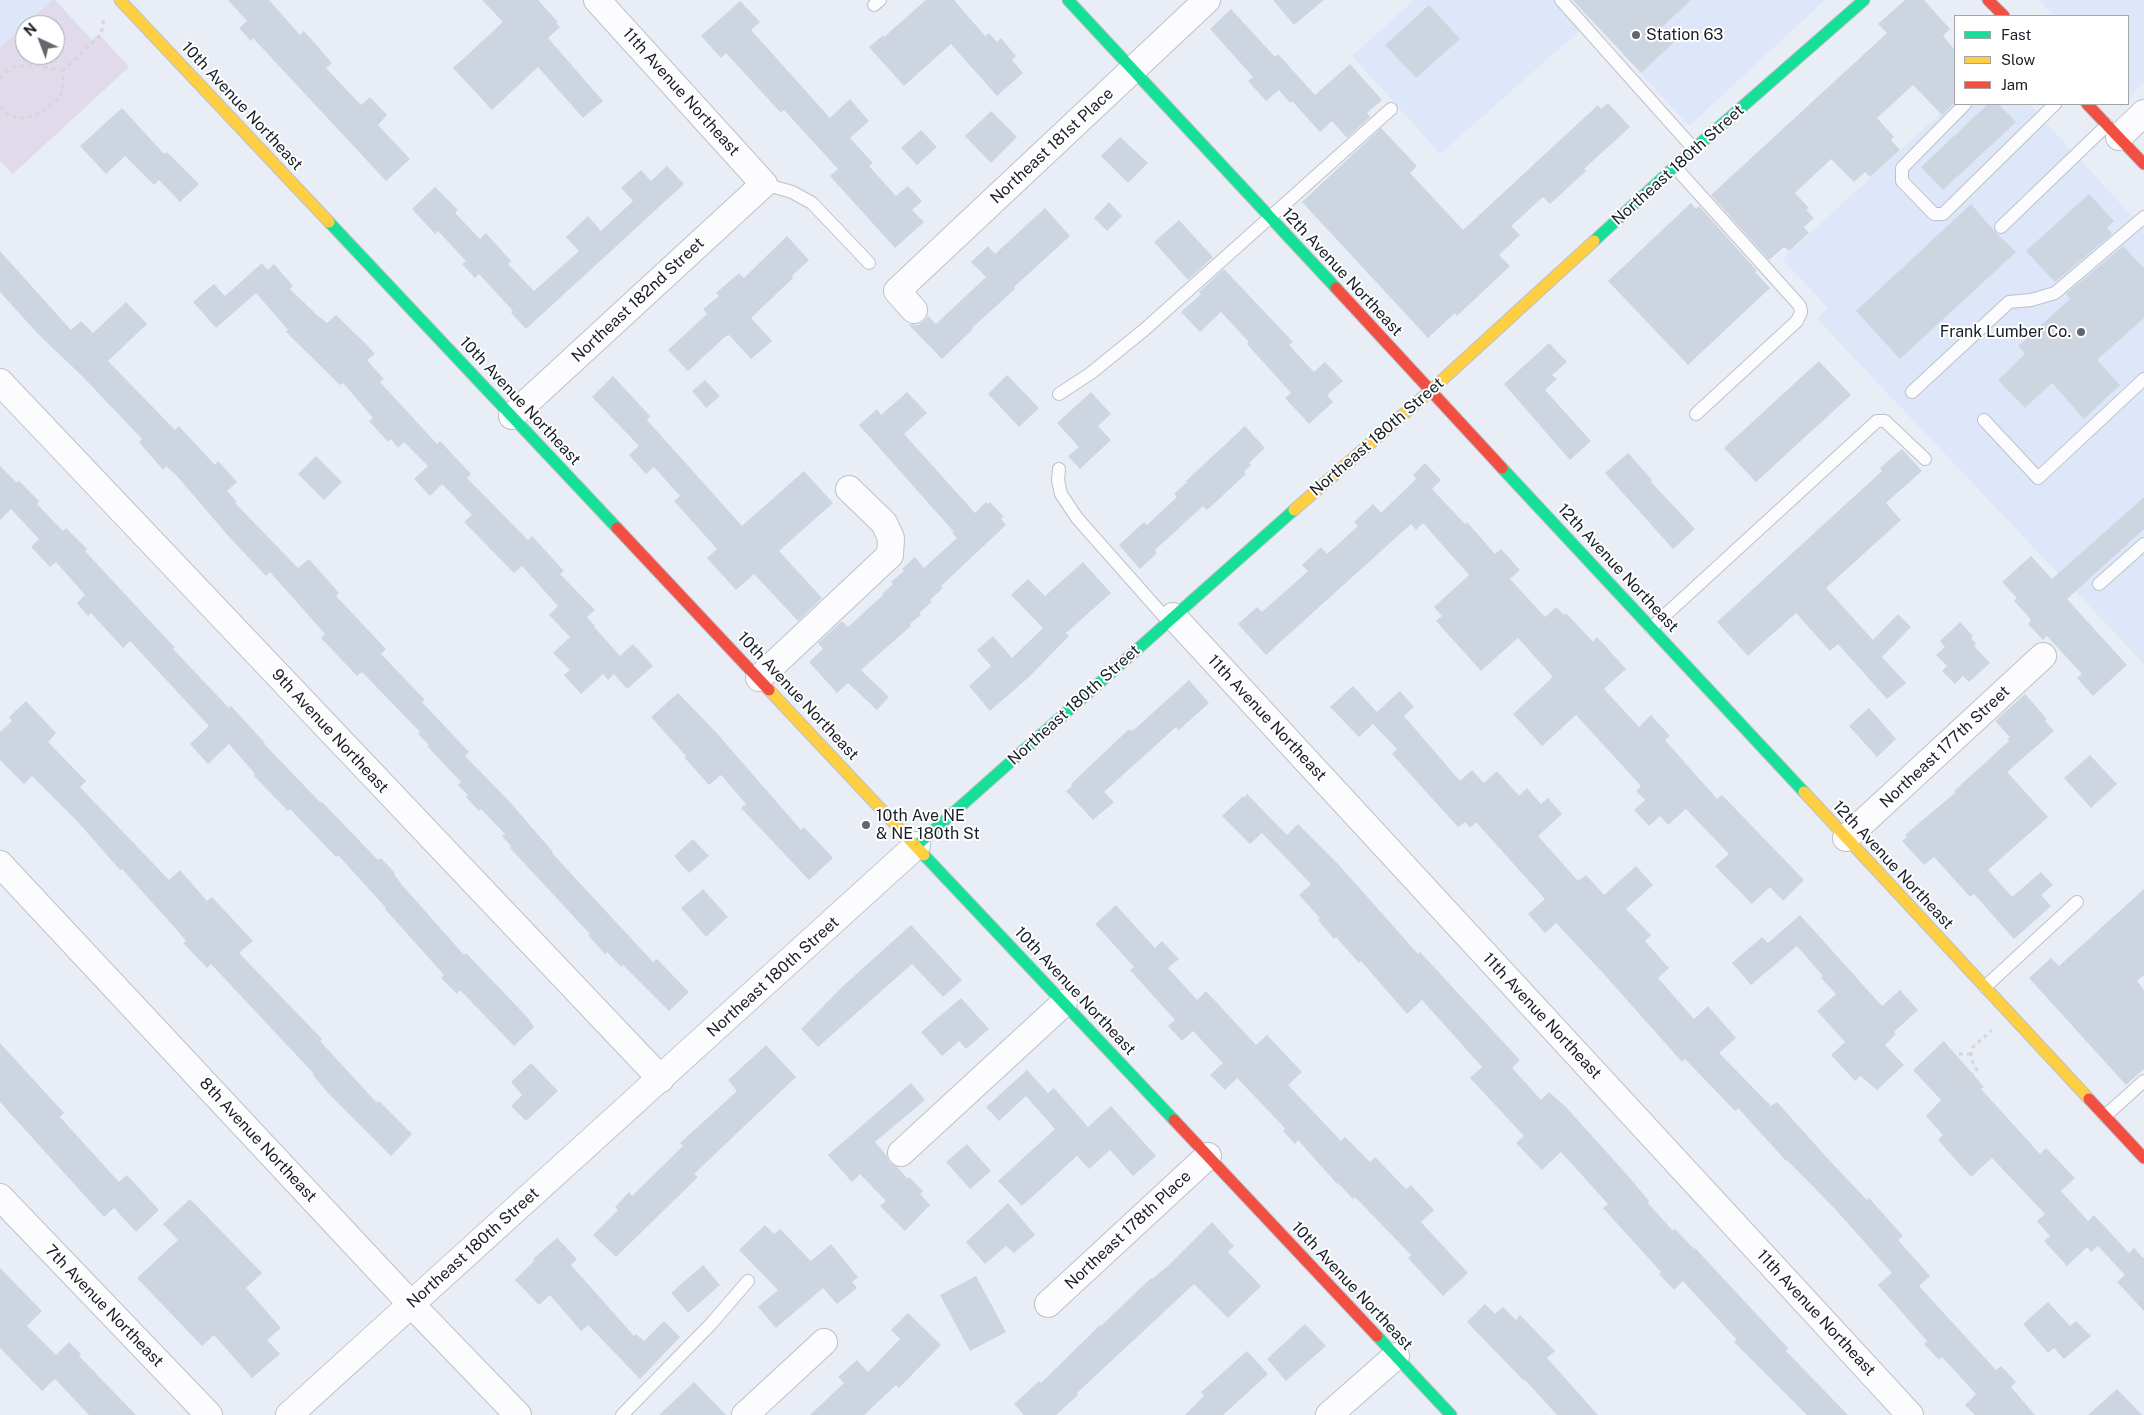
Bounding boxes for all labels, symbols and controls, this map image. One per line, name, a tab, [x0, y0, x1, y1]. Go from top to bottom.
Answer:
north arrow	[15, 15, 65, 65]
legend	[1954, 15, 2129, 105]
text: N	[21, 20, 40, 39]
street label: 11th Avenue Northeast	[618, 24, 744, 160]
place label: Station 63	[1646, 25, 1723, 45]
text: Fast	[2001, 26, 2031, 43]
marker: Station 63	[1630, 29, 1642, 41]
street label: 10th Avenue Northeast	[177, 38, 307, 174]
text: Slow	[2001, 51, 2035, 68]
text: Jam	[2001, 76, 2028, 93]
street label: Northeast 181st Place	[987, 84, 1117, 208]
street label: Northeast 180th Street	[1608, 101, 1748, 229]
street label: 12th Avenue Northeast	[1278, 204, 1406, 340]
street label: Northeast 182nd Street	[568, 234, 708, 366]
place label: Frank Lumber Co.	[1940, 322, 2071, 342]
marker: Frank Lumber Co.	[2075, 326, 2087, 338]
street label: 10th Avenue Northeast	[455, 333, 585, 469]
street label: Northeast 180th Street	[1306, 374, 1448, 500]
street label: 12th Avenue Northeast	[1554, 500, 1682, 636]
street label: 10th Avenue Northeast	[733, 628, 863, 764]
street label: Northeast 180th Street	[1004, 641, 1144, 769]
street label: 11th Avenue Northeast	[1204, 651, 1330, 785]
street label: 9th Avenue Northeast	[268, 665, 392, 797]
street label: Northeast 177th Street	[1876, 682, 2014, 812]
street label: 12th Avenue Northeast	[1829, 797, 1957, 933]
place label: 10th Ave NE & NE 180th St	[876, 806, 980, 844]
marker: 10th Ave NE & NE 180th St	[860, 819, 872, 831]
street label: Northeast 180th Street	[703, 913, 843, 1041]
street label: 10th Avenue Northeast	[1010, 923, 1140, 1059]
street label: 11th Avenue Northeast	[1479, 949, 1605, 1083]
street label: 8th Avenue Northeast	[195, 1074, 321, 1206]
street label: Northeast 178th Place	[1061, 1167, 1195, 1293]
street label: Northeast 180th Street	[403, 1184, 543, 1312]
street label: 10th Avenue Northeast	[1287, 1218, 1417, 1354]
street label: 7th Avenue Northeast	[41, 1241, 167, 1371]
street label: 11th Avenue Northeast	[1753, 1246, 1879, 1380]

